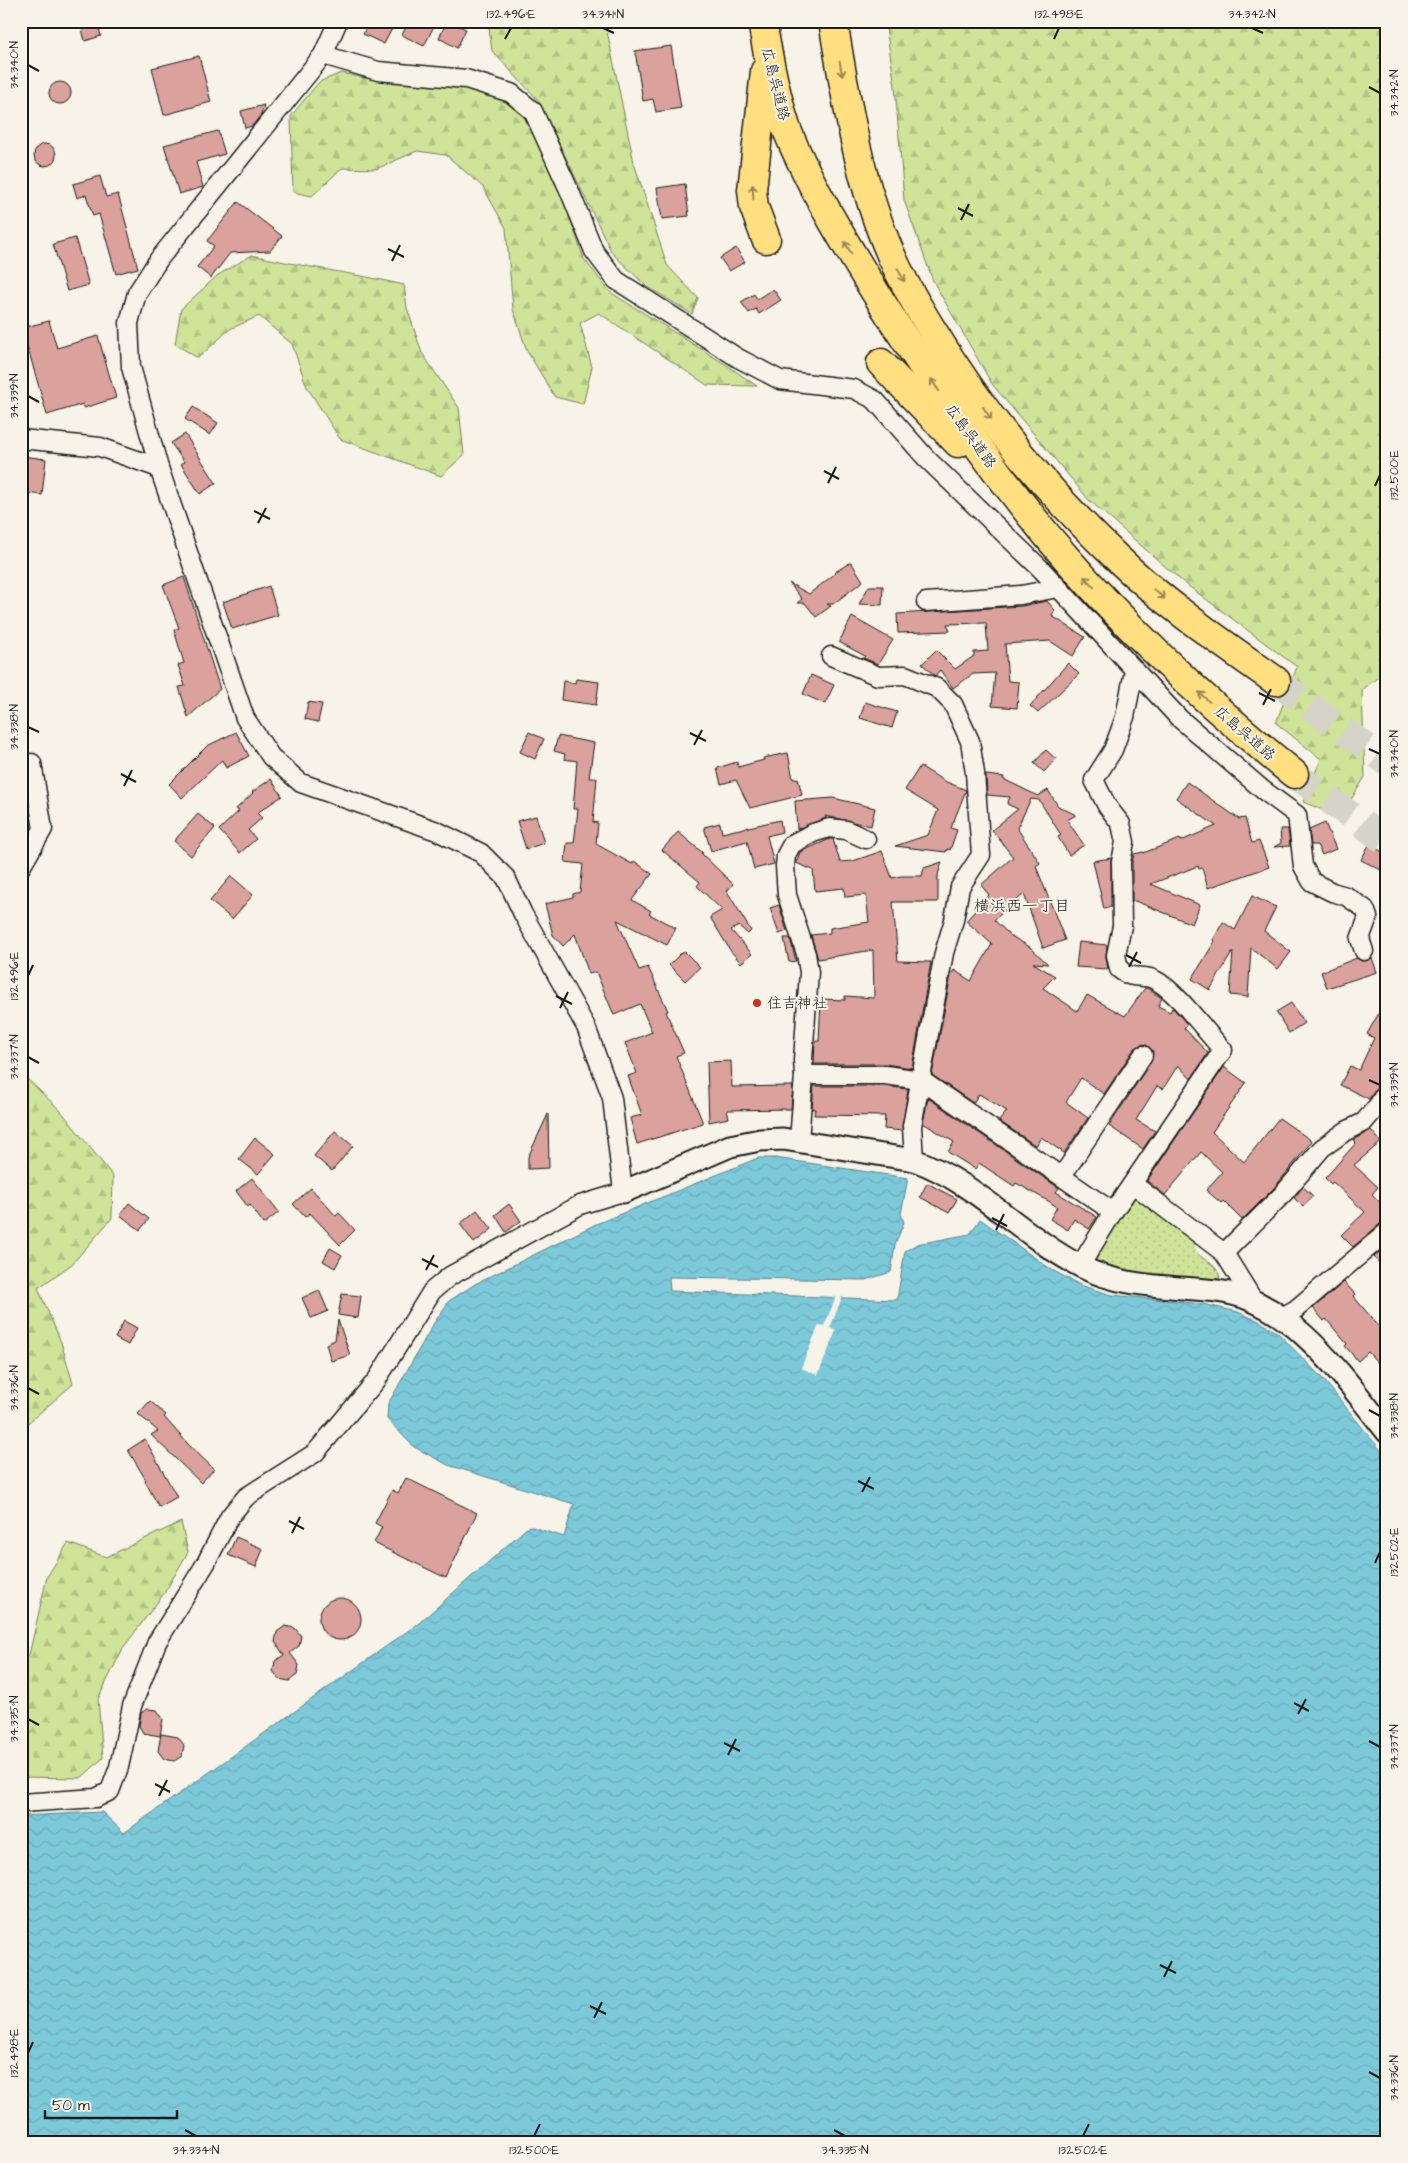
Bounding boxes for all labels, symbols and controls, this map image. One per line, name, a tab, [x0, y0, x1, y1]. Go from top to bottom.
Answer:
text: 132.496°E	[487, 6, 535, 23]
text: 34.341°N	[582, 6, 624, 23]
text: 132.498°E	[1035, 6, 1083, 23]
text: 34.342°N	[1228, 6, 1276, 23]
text: 34.340°N	[6, 41, 23, 89]
street label: 広島呉道路	[756, 45, 795, 123]
one-way arrow	[837, 61, 847, 77]
text: 34.342°N	[1386, 69, 1403, 117]
one-way arrow	[749, 184, 758, 200]
one-way arrow	[843, 241, 853, 256]
one-way arrow	[897, 267, 906, 282]
text: 34.339°N	[6, 373, 23, 419]
one-way arrow	[930, 378, 941, 392]
street label: 広島呉道路	[940, 400, 1001, 473]
one-way arrow	[982, 406, 992, 420]
text: 132.500°E	[1386, 450, 1403, 500]
one-way arrow	[1083, 576, 1095, 589]
one-way arrow	[1152, 588, 1165, 599]
one-way arrow	[1197, 691, 1210, 703]
street label: 広島呉道路	[1209, 701, 1280, 766]
text: 34.338°N	[6, 703, 23, 750]
text: 34.340°N	[1386, 730, 1403, 778]
district label: 横浜西一丁目	[974, 895, 1070, 917]
text: 132.496°E	[6, 952, 23, 1000]
place label: 住吉神社	[767, 993, 827, 1014]
marker: 住吉神社	[751, 997, 763, 1009]
text: 34.337°N	[6, 1034, 23, 1080]
text: 34.339°N	[1386, 1062, 1403, 1108]
text: 34.336°N	[6, 1365, 23, 1411]
text: 34.338°N	[1386, 1392, 1403, 1439]
text: 132.502°E	[1386, 1528, 1403, 1576]
text: 34.335°N	[6, 1695, 23, 1742]
text: 34.337°N	[1386, 1724, 1403, 1770]
text: 132.498°E	[6, 2029, 23, 2077]
text: 34.336°N	[1386, 2055, 1403, 2101]
scale bar	[45, 2088, 178, 2120]
text: 50 m	[52, 2095, 90, 2116]
text: 34.334°N	[173, 2142, 220, 2159]
text: 132.500°E	[509, 2142, 559, 2159]
text: 34.335°N	[822, 2142, 869, 2159]
text: 132.502°E	[1059, 2142, 1107, 2159]

